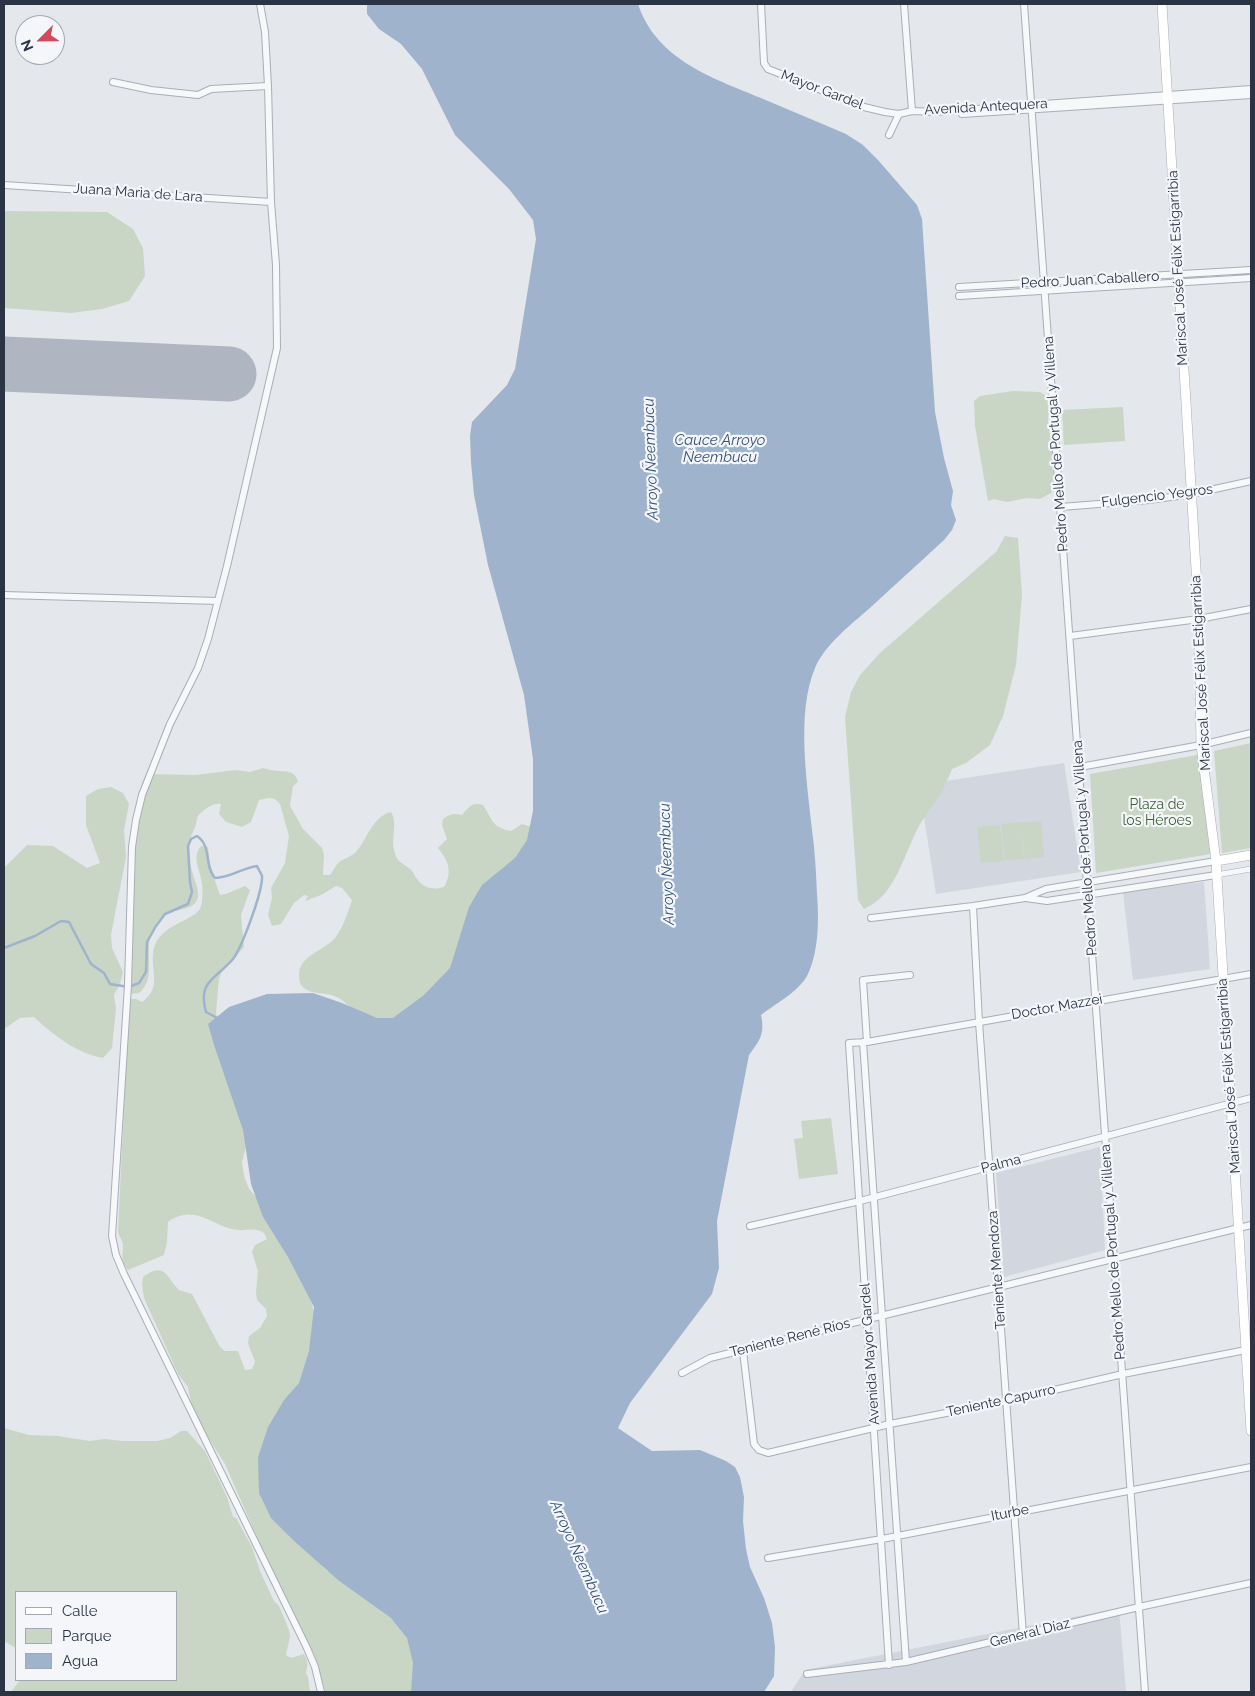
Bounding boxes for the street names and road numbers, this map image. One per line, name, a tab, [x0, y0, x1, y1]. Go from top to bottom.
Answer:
street label: Mayor Gardel	[778, 67, 866, 113]
street label: Avenida Antequera	[924, 95, 1048, 119]
street label: Mariscal José Félix Estigarribia	[1164, 170, 1192, 366]
street label: Juana Marìa de Lara	[73, 180, 203, 206]
street label: Pedro Juan Caballero	[1020, 268, 1160, 292]
street label: Pedro Mello de Portugal y Villena	[1040, 336, 1072, 552]
street label: Fulgencio Yegros	[1100, 481, 1214, 511]
street label: Mariscal José Félix Estigarribia	[1187, 575, 1215, 771]
street label: Pedro Mello de Portugal y Villena	[1069, 740, 1101, 956]
street label: Mariscal José Félix Estigarribia	[1214, 978, 1244, 1174]
street label: Doctor Mazzei	[1010, 991, 1104, 1023]
street label: Pedro Mello de Portugal y Villena	[1097, 1144, 1129, 1360]
street label: Palma	[979, 1151, 1023, 1177]
street label: Teniente Mendoza	[984, 1210, 1010, 1330]
street label: Avenida Mayor Gardel	[857, 1282, 883, 1426]
street label: Teniente René Ríos	[728, 1315, 852, 1361]
street label: Teniente Capurro	[945, 1381, 1057, 1421]
street label: Iturbe	[990, 1501, 1030, 1525]
street label: General Díaz	[988, 1615, 1072, 1651]

